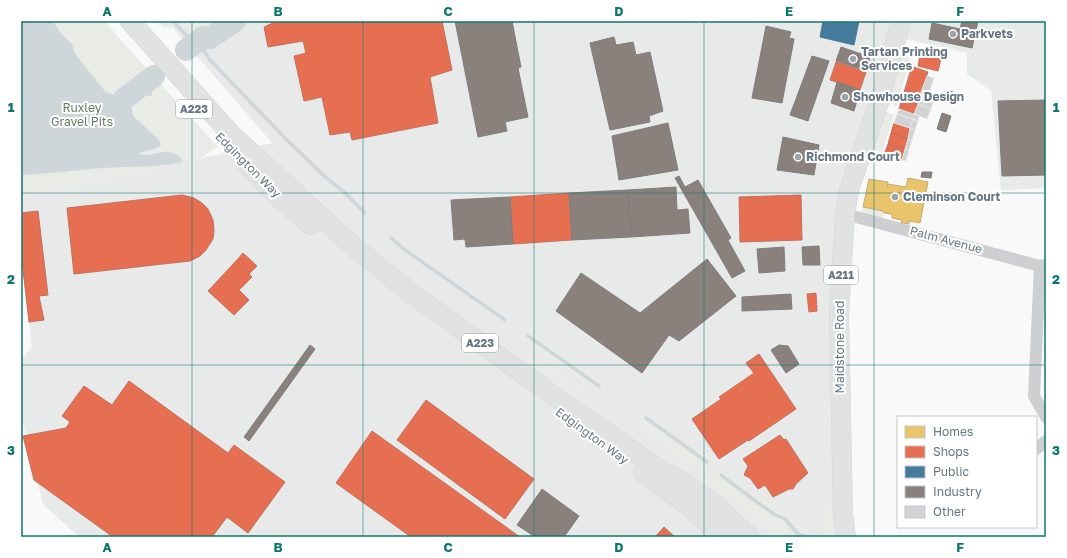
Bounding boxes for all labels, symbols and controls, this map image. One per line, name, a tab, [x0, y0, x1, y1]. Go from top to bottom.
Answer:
text: A	[102, 3, 112, 19]
text: B	[273, 3, 283, 19]
text: C	[443, 3, 453, 19]
text: D	[614, 3, 624, 19]
text: E	[785, 3, 793, 19]
text: F	[956, 3, 964, 19]
place label: Parkvets	[961, 26, 1013, 41]
marker: Parkvets	[948, 29, 958, 39]
place label: Tartan Printing Services	[861, 44, 948, 73]
marker: Tartan Printing Services	[848, 54, 858, 64]
place label: Showhouse Design	[853, 89, 964, 104]
marker: Showhouse Design	[840, 92, 850, 102]
text: 1	[8, 99, 15, 115]
text: 1	[1053, 99, 1060, 115]
park label: Ruxley Gravel Pits	[51, 100, 113, 129]
road number: A223	[176, 100, 212, 118]
street label: Edgington Way	[212, 129, 284, 201]
place label: Richmond Court	[806, 149, 900, 164]
marker: Richmond Court	[793, 152, 803, 162]
place label: Cleminson Court	[903, 189, 1001, 204]
marker: Cleminson Court	[890, 192, 900, 202]
street label: Palm Avenue	[908, 223, 984, 256]
road number: A211	[824, 266, 858, 284]
text: 2	[7, 271, 15, 287]
text: 2	[1052, 271, 1060, 287]
street label: Maidstone Road	[832, 301, 847, 393]
road number: A223	[462, 334, 498, 352]
street label: Edgington Way	[553, 404, 632, 467]
legend	[897, 416, 1037, 528]
text: Homes	[933, 424, 973, 439]
text: 3	[7, 442, 15, 458]
text: 3	[1052, 442, 1060, 458]
text: Shops	[933, 444, 969, 459]
text: Public	[933, 464, 970, 479]
text: Industry	[933, 484, 982, 499]
text: Other	[933, 504, 966, 519]
text: A	[102, 539, 112, 555]
text: B	[273, 539, 283, 555]
text: C	[443, 539, 453, 555]
text: D	[614, 539, 624, 555]
text: E	[785, 539, 793, 555]
text: F	[956, 539, 964, 555]

